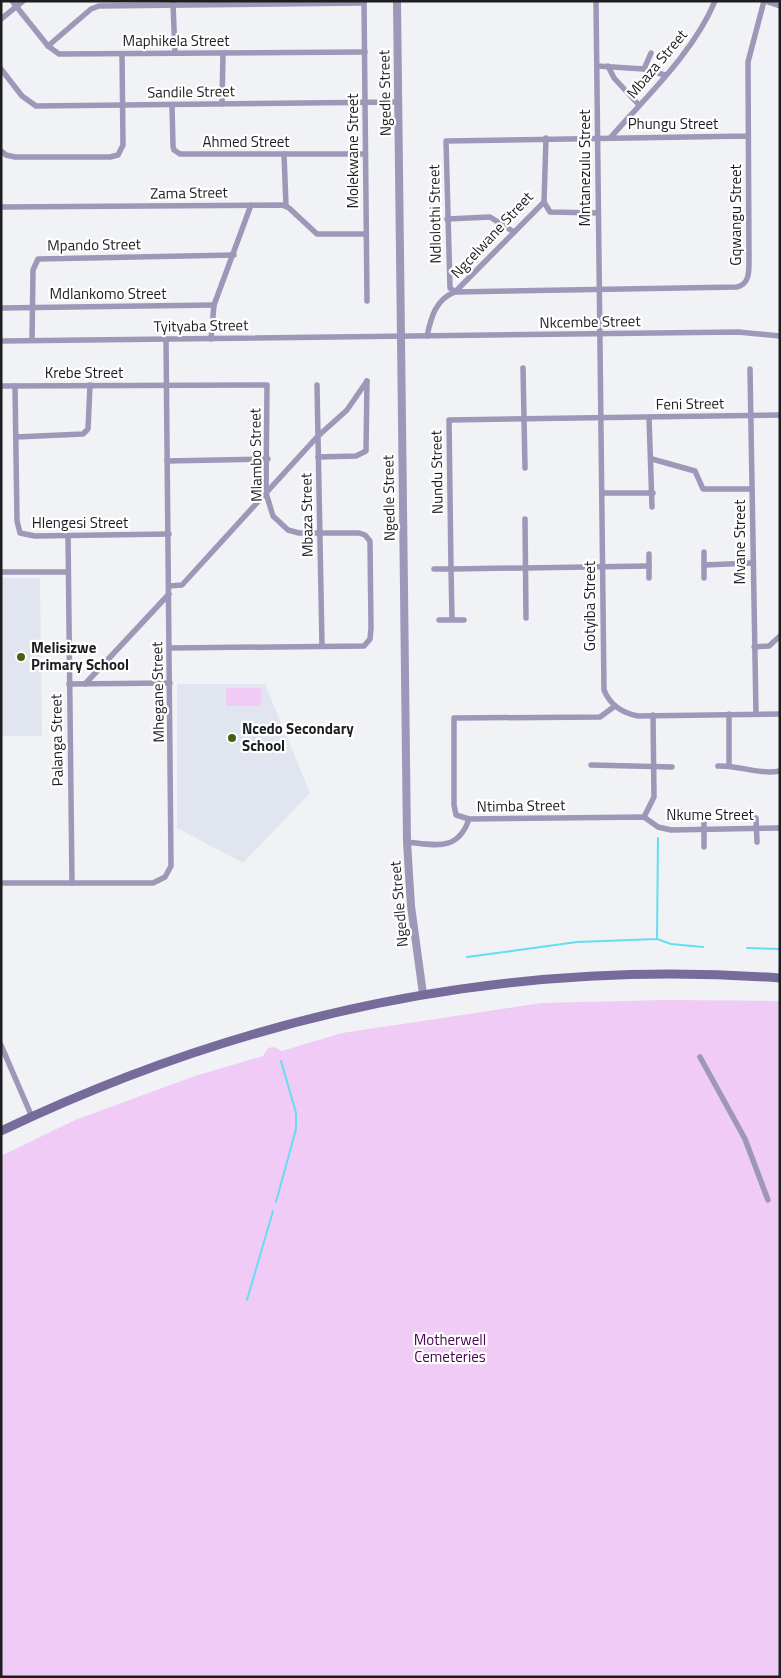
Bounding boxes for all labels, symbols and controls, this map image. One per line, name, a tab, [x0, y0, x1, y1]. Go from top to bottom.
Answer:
street label: Mbaza Street	[621, 23, 693, 103]
street label: Maphikela Street	[123, 29, 230, 52]
street label: Ngedle Street	[372, 49, 397, 136]
street label: Sandile Street	[147, 79, 236, 104]
street label: Molekwane Street	[341, 93, 364, 209]
street label: Mntanezulu Street	[573, 109, 596, 227]
street label: Phungu Street	[628, 112, 719, 135]
street label: Ahmed Street	[202, 130, 290, 153]
street label: Ndlolothi Street	[422, 163, 447, 264]
street label: Gqwangu Street	[724, 163, 747, 266]
street label: Zama Street	[150, 180, 229, 205]
street label: Ngcelwane Street	[445, 185, 539, 283]
street label: Mpando Street	[47, 232, 142, 257]
street label: Mdlankomo Street	[50, 282, 167, 305]
street label: Nkcembe Street	[539, 309, 641, 334]
street label: Tyityaba Street	[153, 313, 249, 338]
street label: Krebe Street	[45, 361, 124, 384]
street label: Feni Street	[656, 391, 725, 416]
street label: Mlambo Street	[243, 407, 268, 502]
street label: Nundu Street	[424, 429, 449, 514]
street label: Ngedle Street	[376, 454, 401, 541]
street label: Mbaza Street	[294, 472, 319, 557]
street label: Mvane Street	[728, 499, 751, 584]
street label: Hlengesi Street	[32, 511, 129, 534]
street label: Gotyiba Street	[578, 560, 601, 651]
place label: Melisizwe Primary School	[31, 636, 129, 676]
street label: Mhegane Street	[145, 641, 170, 743]
marker: Melisizwe Primary School	[15, 651, 27, 663]
street label: Palanga Street	[44, 693, 69, 786]
place label: Ncedo Secondary School	[242, 717, 354, 757]
marker: Ncedo Secondary School	[226, 732, 238, 744]
street label: Ntimba Street	[476, 793, 566, 818]
street label: Nkume Street	[666, 803, 754, 826]
street label: Ngedle Street	[383, 859, 414, 948]
park label: Motherwell Cemeteries	[414, 1328, 486, 1368]

